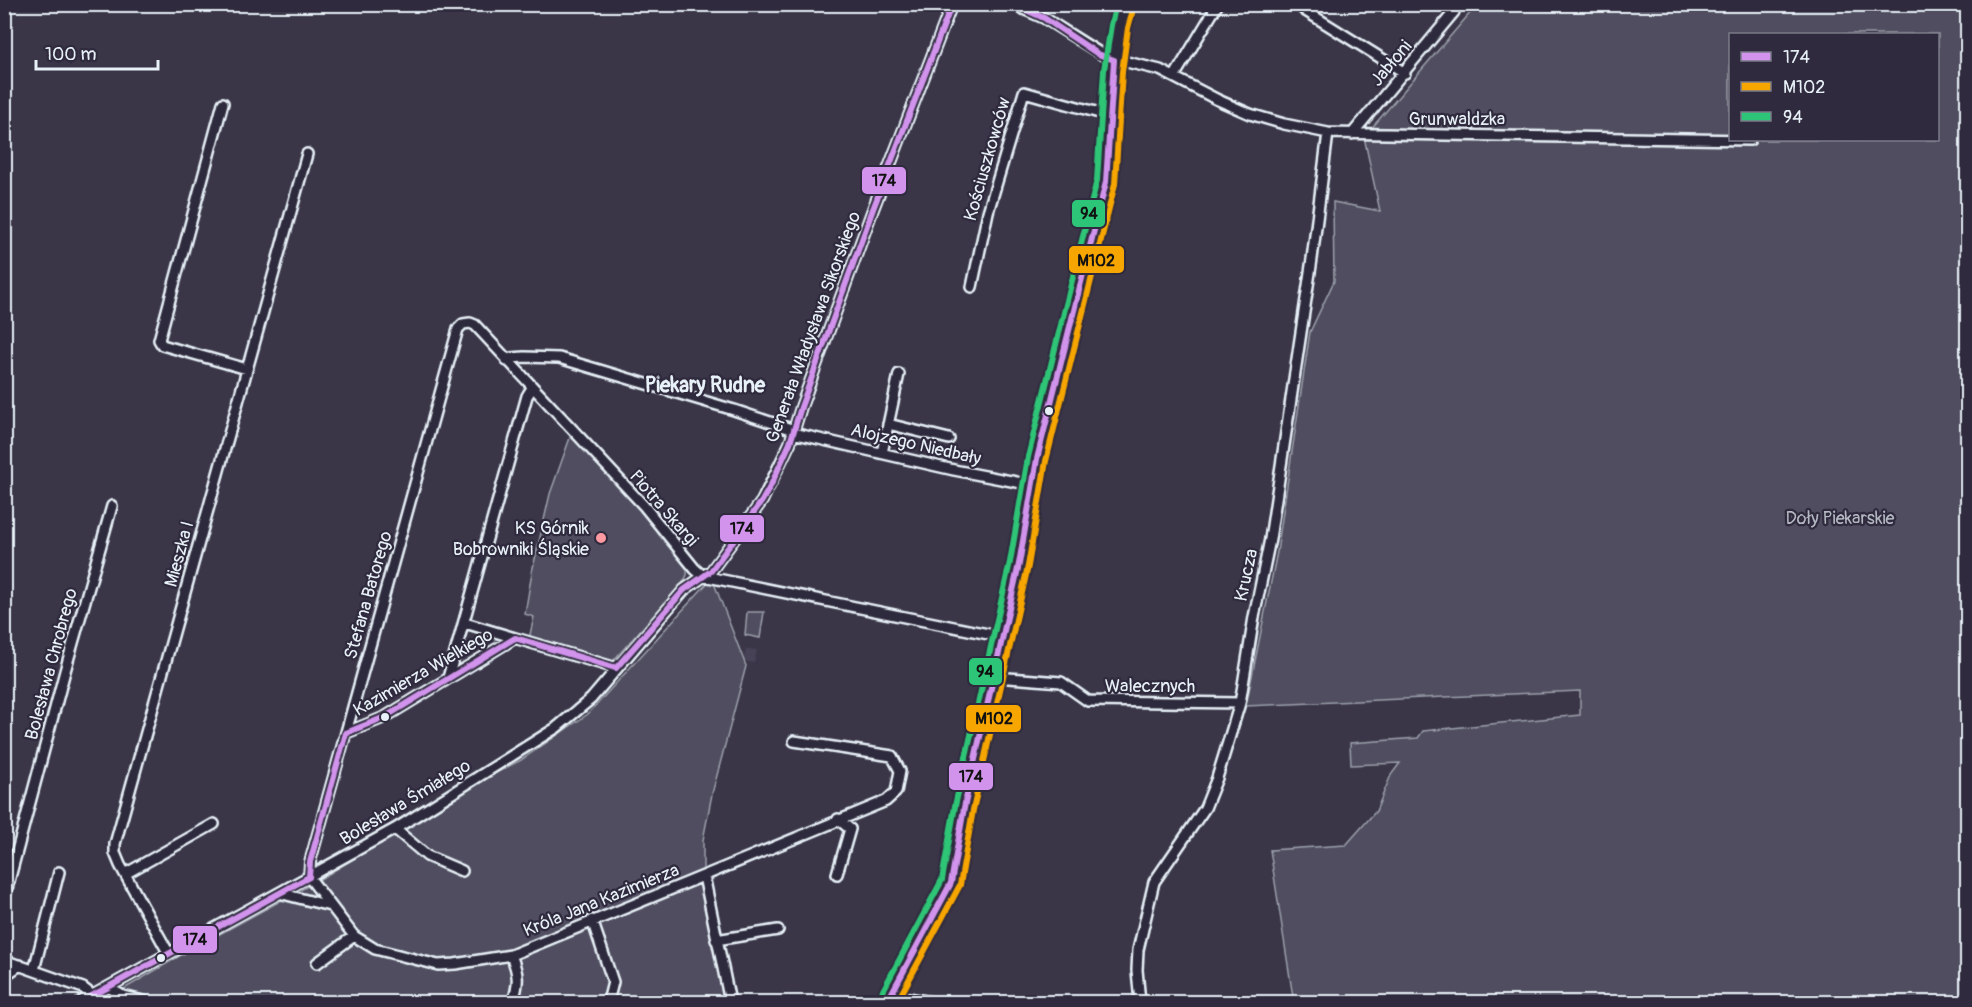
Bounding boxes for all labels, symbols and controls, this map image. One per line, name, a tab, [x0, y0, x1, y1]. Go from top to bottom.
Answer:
scale bar	[36, 33, 158, 71]
legend	[1729, 33, 1939, 141]
street label: Jabłoni	[1365, 36, 1417, 91]
text: 100 m	[45, 43, 97, 66]
text: 174	[1783, 46, 1811, 69]
text: M102	[1783, 76, 1825, 99]
street label: Kościuszkowców	[959, 95, 1016, 224]
text: 94	[1783, 106, 1803, 129]
street label: Grunwaldzka	[1409, 108, 1505, 131]
line badge: 174	[861, 166, 907, 195]
text: 174	[872, 171, 897, 191]
line badge: 94	[1071, 199, 1106, 228]
text: 94	[1080, 204, 1098, 224]
street label: Generała Władysława Sikorskiego	[761, 208, 866, 446]
line badge: M102	[1068, 245, 1125, 274]
text: M102	[1077, 251, 1115, 271]
district label: Piekary Rudne	[645, 372, 766, 399]
unlabelled marker	[1043, 405, 1055, 417]
street label: Alojzego Niedbały	[848, 418, 984, 471]
street label: Piotra Skargi	[624, 465, 703, 551]
park label: Doły Piekarskie	[1786, 507, 1895, 530]
line badge: 174	[719, 514, 765, 543]
place label: KS Górnik Bobrowniki Śląskie	[453, 517, 589, 561]
street label: Mieszka I	[160, 519, 199, 590]
text: 174	[730, 519, 755, 539]
street label: Stefana Batorego	[339, 528, 398, 662]
marker: KS Górnik Bobrowniki Śląskie	[594, 531, 608, 545]
street label: Krucza	[1230, 547, 1263, 604]
street label: Bolesława Chrobrego	[20, 585, 83, 742]
street label: Kazimierza Wielkiego	[349, 623, 498, 722]
line badge: 94	[968, 657, 1003, 686]
text: 94	[976, 662, 994, 682]
street label: Walecznych	[1105, 675, 1195, 698]
line badge: M102	[965, 704, 1022, 733]
text: M102	[975, 709, 1013, 729]
unlabelled marker	[379, 711, 391, 723]
street label: Bolesława Śmiałego	[336, 754, 475, 851]
line badge: 174	[948, 762, 994, 791]
text: 174	[959, 767, 984, 787]
street label: Króla Jana Kazimierza	[520, 859, 683, 942]
line badge: 174	[172, 925, 218, 954]
text: 174	[183, 930, 208, 950]
unlabelled marker	[155, 952, 167, 964]

